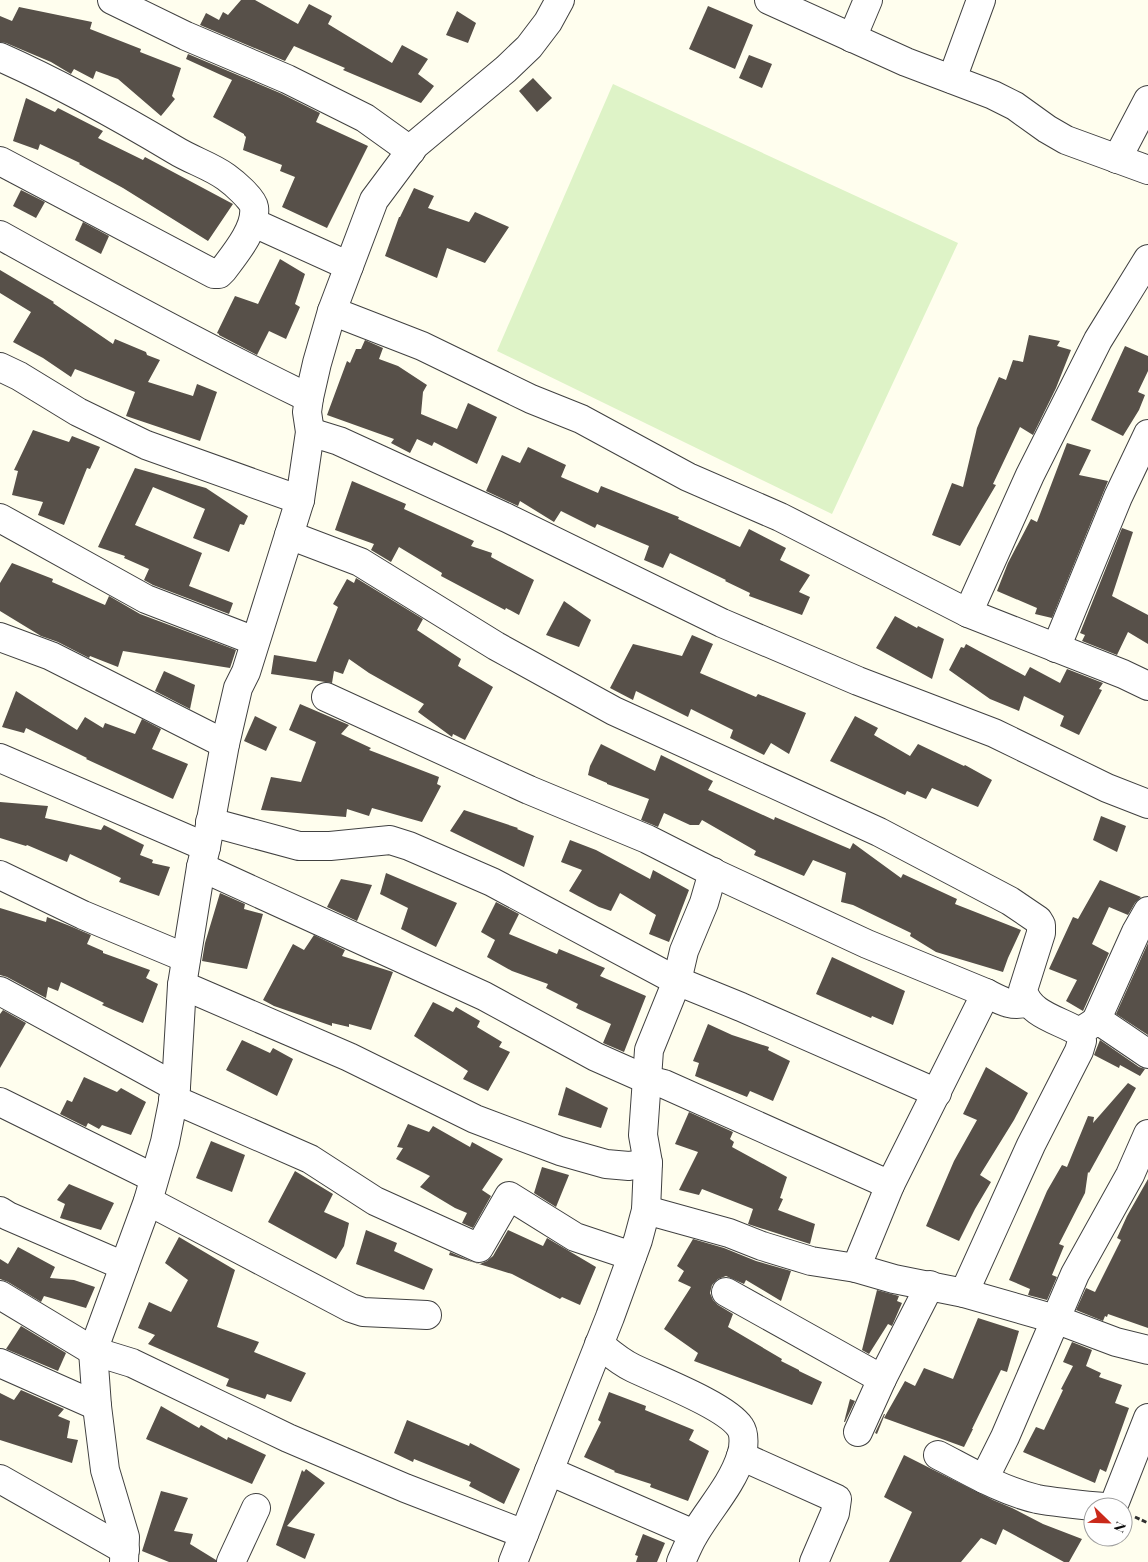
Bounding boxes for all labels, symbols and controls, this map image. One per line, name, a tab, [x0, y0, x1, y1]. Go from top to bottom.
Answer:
north arrow	[1083, 1497, 1133, 1547]
text: N	[1110, 1519, 1131, 1536]

